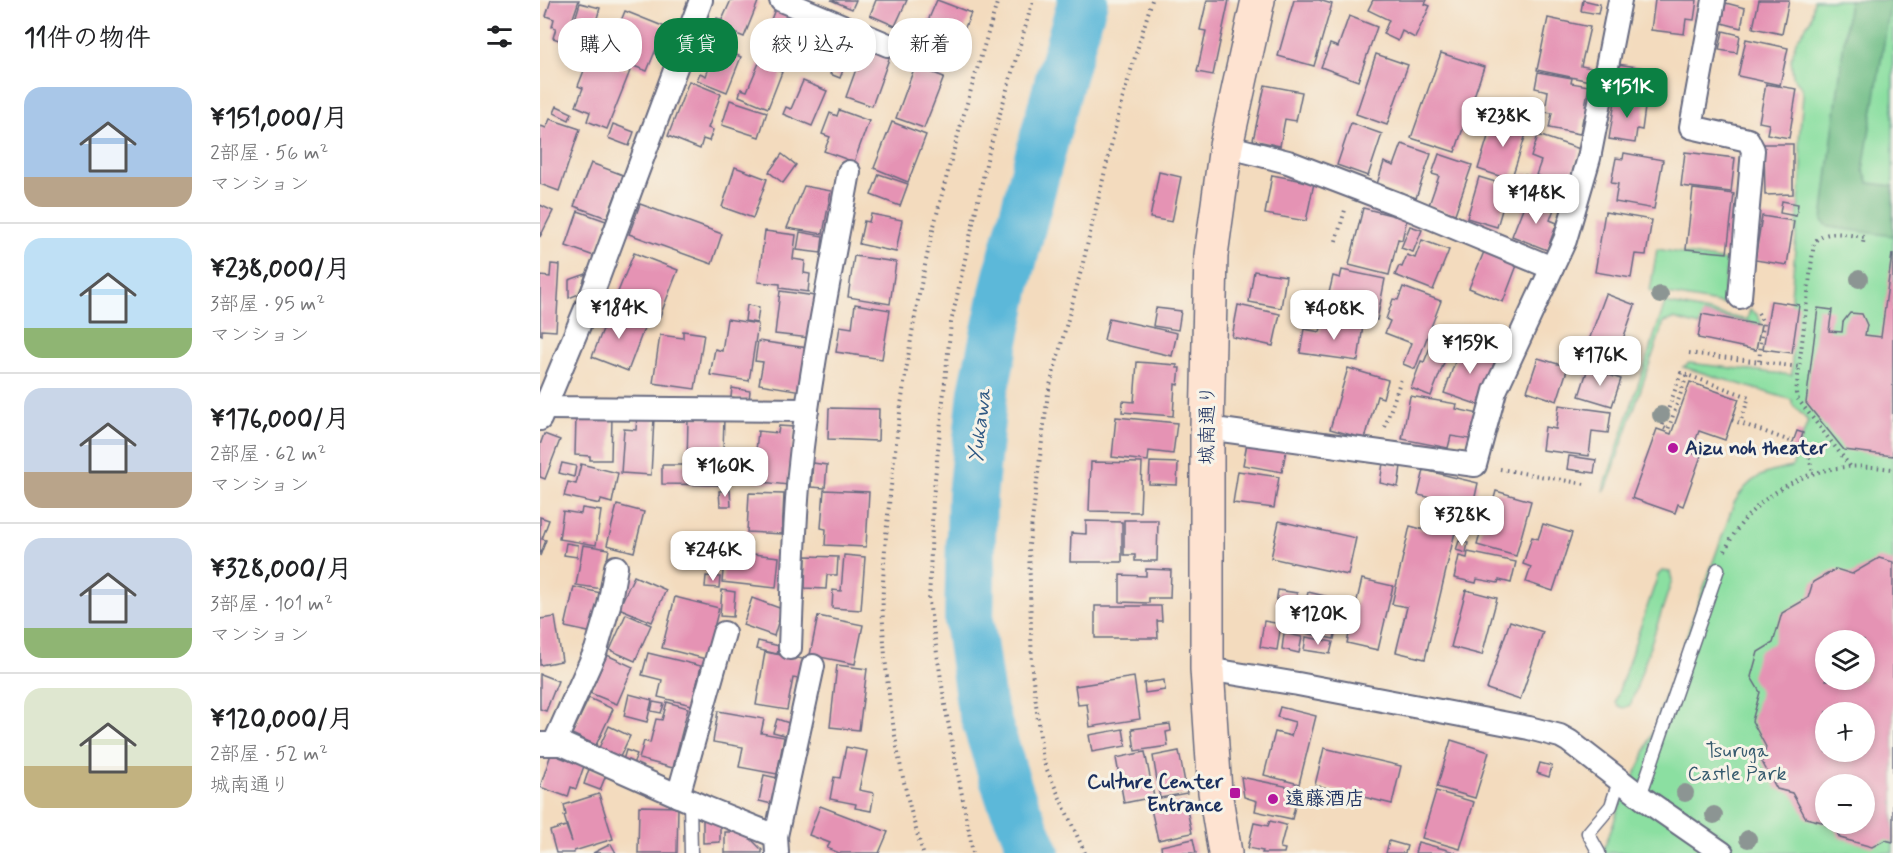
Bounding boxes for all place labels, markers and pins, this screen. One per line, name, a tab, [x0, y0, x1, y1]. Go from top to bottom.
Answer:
pin: ¥151K	[1585, 68, 1669, 119]
pin: ¥238K	[1461, 97, 1545, 148]
pin: ¥148K	[1494, 174, 1578, 225]
pin: ¥184K	[577, 289, 661, 340]
pin: ¥408K	[1292, 290, 1376, 341]
pin: ¥159K	[1428, 324, 1512, 375]
pin: ¥176K	[1558, 336, 1642, 387]
place label: Aizu noh theater	[1685, 435, 1828, 462]
marker: Aizu noh theater	[1666, 441, 1680, 455]
pin: ¥160K	[683, 447, 767, 498]
pin: ¥328K	[1420, 496, 1504, 547]
pin: ¥246K	[671, 531, 755, 582]
pin: ¥120K	[1276, 595, 1360, 646]
place label: Culture Center Entrance	[1087, 769, 1224, 819]
marker: Culture Center Entrance	[1228, 786, 1242, 800]
place label: 遠藤酒店	[1285, 786, 1365, 813]
marker: 遠藤酒店	[1266, 792, 1280, 806]

